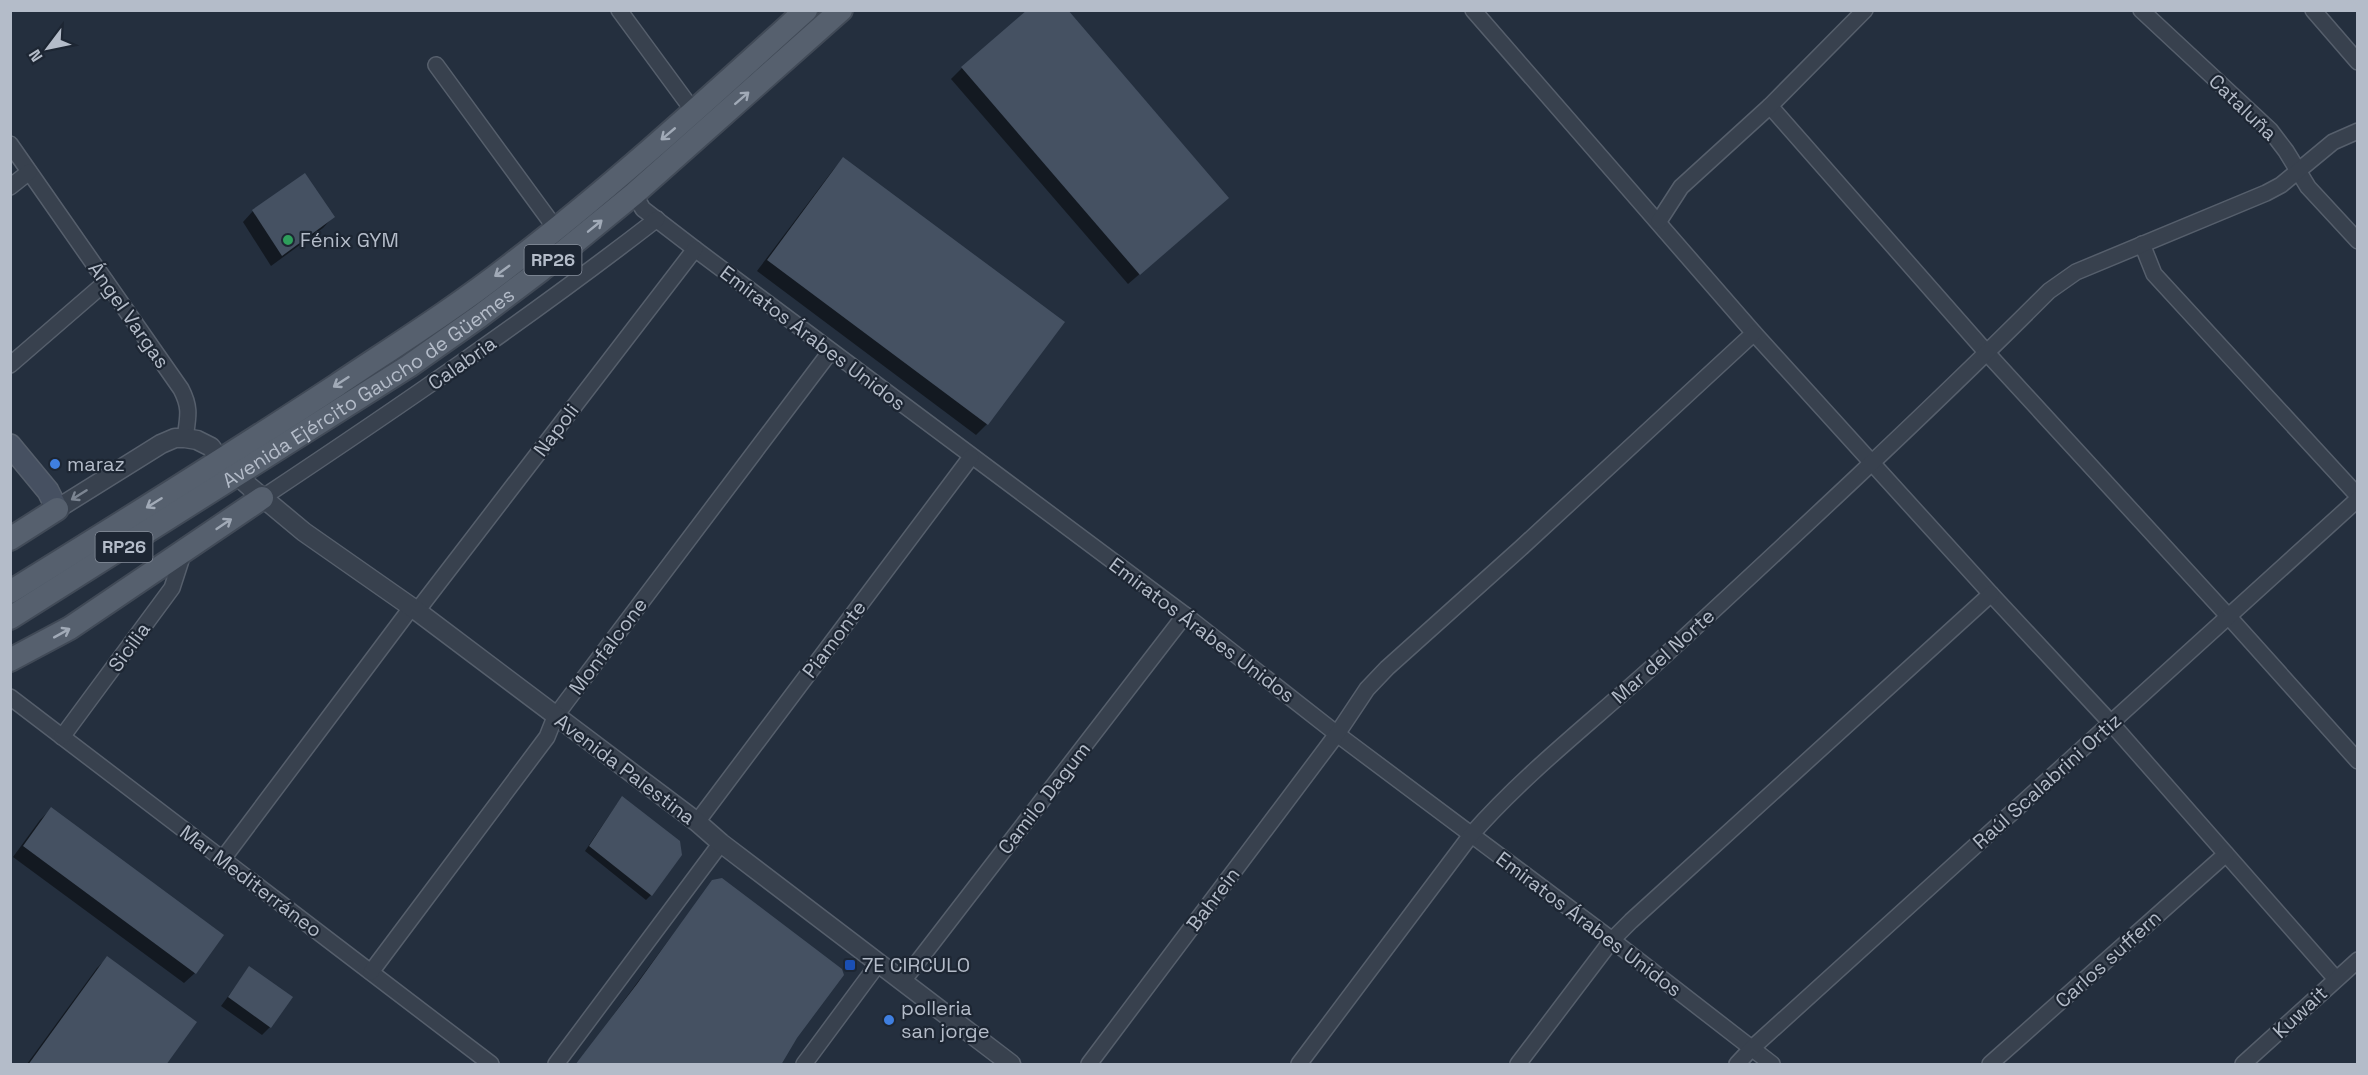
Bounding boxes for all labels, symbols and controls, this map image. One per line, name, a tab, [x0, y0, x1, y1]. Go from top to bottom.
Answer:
north arrow	[18, 18, 78, 78]
text: N	[24, 46, 47, 66]
street label: Cataluña	[2203, 68, 2283, 146]
one-way arrow	[735, 91, 750, 105]
one-way arrow	[660, 127, 676, 140]
one-way arrow	[587, 219, 603, 232]
place label: Fénix GYM	[300, 227, 399, 253]
marker: Fénix GYM	[281, 233, 295, 247]
road number: RP26	[524, 245, 582, 275]
street label: Ángel Vargas	[83, 257, 175, 373]
street label: Emiratos Árabes Unidos	[715, 260, 911, 416]
one-way arrow	[494, 265, 510, 278]
street label: Avenida Ejército Gaucho de Güemes	[217, 282, 520, 494]
street label: Calabria	[423, 330, 501, 396]
one-way arrow	[334, 376, 350, 388]
street label: Napoli	[528, 398, 584, 462]
place label: maraz	[67, 451, 125, 477]
marker: maraz	[48, 457, 62, 471]
one-way arrow	[71, 489, 88, 502]
one-way arrow	[146, 497, 163, 509]
one-way arrow	[215, 518, 232, 530]
road number: RP26	[96, 532, 152, 562]
street label: Emiratos Árabes Unidos	[1104, 552, 1300, 708]
street label: Monfalcone	[563, 592, 653, 700]
street label: Piamonte	[796, 595, 872, 683]
street label: Mar del Norte	[1606, 603, 1720, 709]
street label: Sicilia	[102, 617, 156, 677]
one-way arrow	[53, 627, 70, 639]
street label: Raúl Scalabrini Ortiz	[1967, 707, 2127, 855]
street label: Avenida Palestina	[550, 708, 700, 830]
street label: Camilo Dagum	[992, 737, 1096, 859]
street label: Mar Mediterráneo	[175, 819, 327, 943]
street label: Emiratos Árabes Unidos	[1491, 846, 1687, 1002]
street label: Bahrein	[1181, 862, 1245, 936]
street label: Carlos suffern	[2049, 904, 2167, 1014]
place label: 7E CIRCULO	[862, 952, 970, 978]
marker: 7E CIRCULO	[843, 958, 857, 972]
street label: Kuwait	[2267, 980, 2333, 1044]
place label: polleria san jorge	[901, 995, 990, 1044]
marker: polleria san jorge	[882, 1013, 896, 1027]

